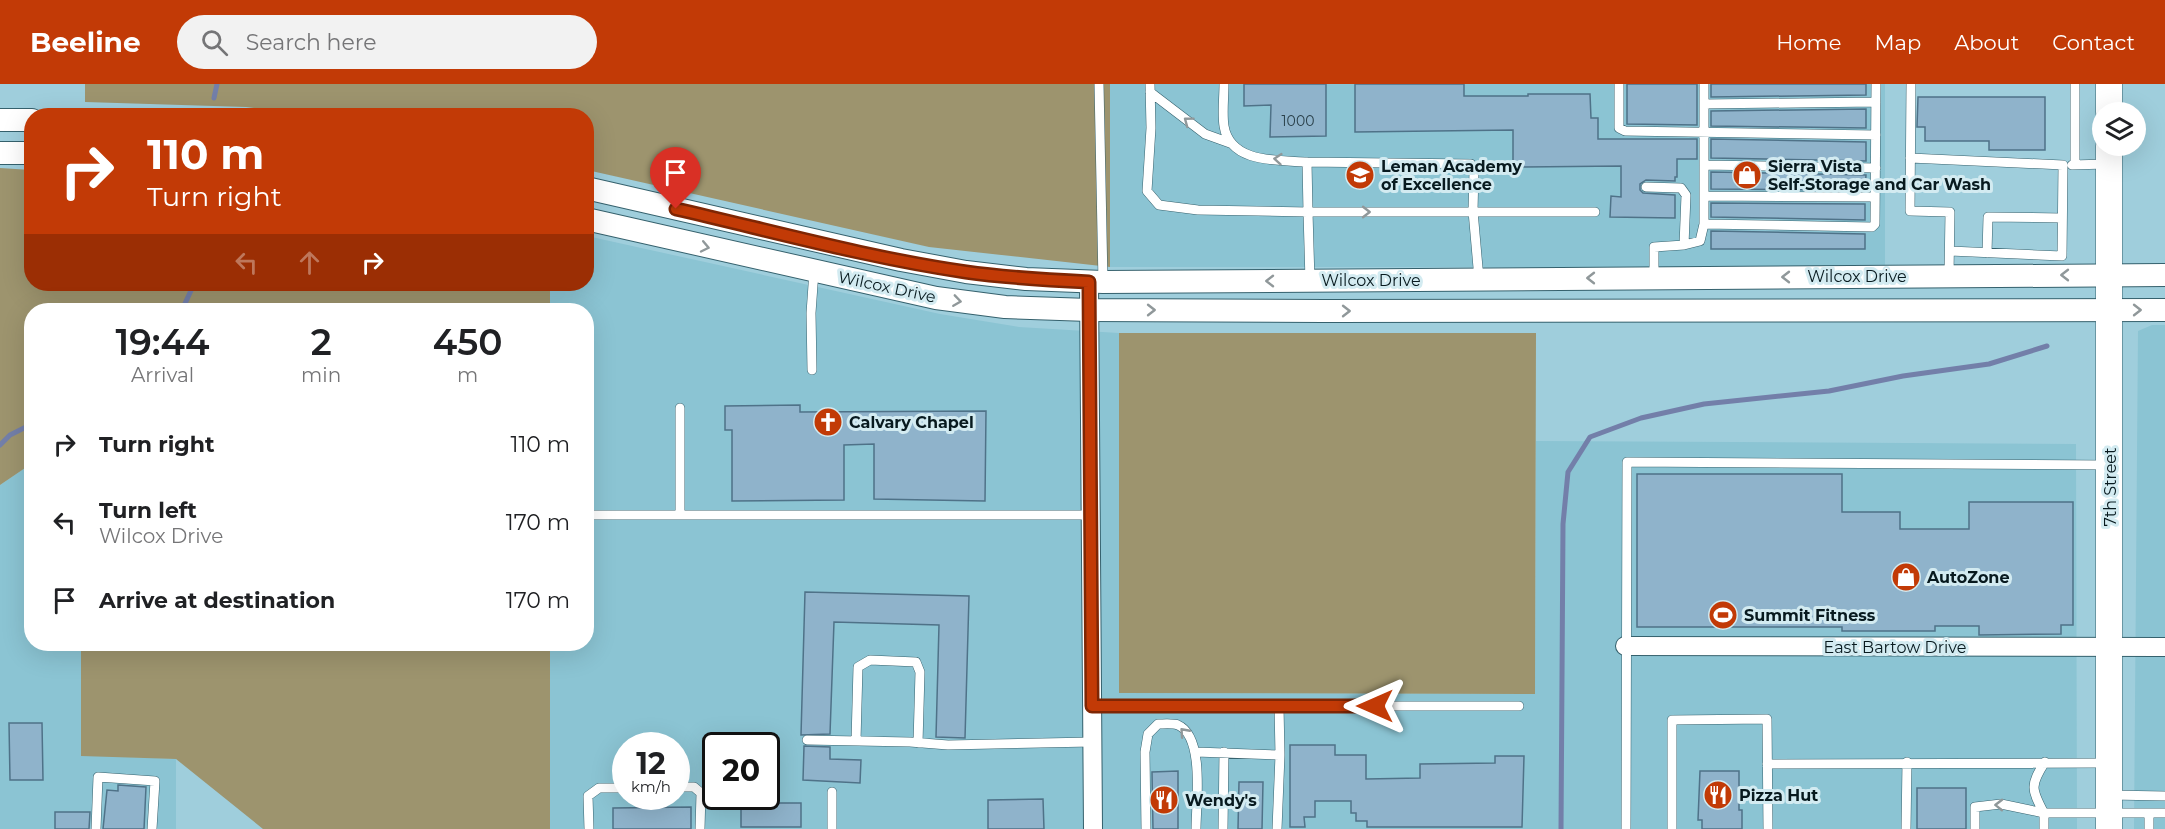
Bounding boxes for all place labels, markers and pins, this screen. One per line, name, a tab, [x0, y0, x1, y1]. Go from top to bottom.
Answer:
pin	[650, 147, 701, 209]
place label: Leman Academy of Excellence	[1381, 157, 1522, 194]
place label: Sierra Vista Self-Storage and Car Wash	[1768, 157, 1991, 194]
school or university icon: Leman Academy of Excellence	[1344, 159, 1376, 191]
shop icon: Sierra Vista Self-Storage and Car Wash	[1731, 159, 1763, 191]
church icon: Calvary Chapel	[812, 406, 844, 438]
place label: Calvary Chapel	[849, 413, 974, 432]
shop icon: AutoZone	[1890, 561, 1922, 593]
place label: AutoZone	[1926, 568, 2010, 587]
sports icon: Summit Fitness	[1707, 599, 1739, 631]
place label: Summit Fitness	[1744, 606, 1876, 625]
restaurant icon: Pizza Hut	[1702, 779, 1734, 811]
restaurant icon: Wendy's	[1148, 784, 1180, 816]
place label: Pizza Hut	[1739, 786, 1818, 805]
place label: Wendy's	[1185, 791, 1257, 810]

